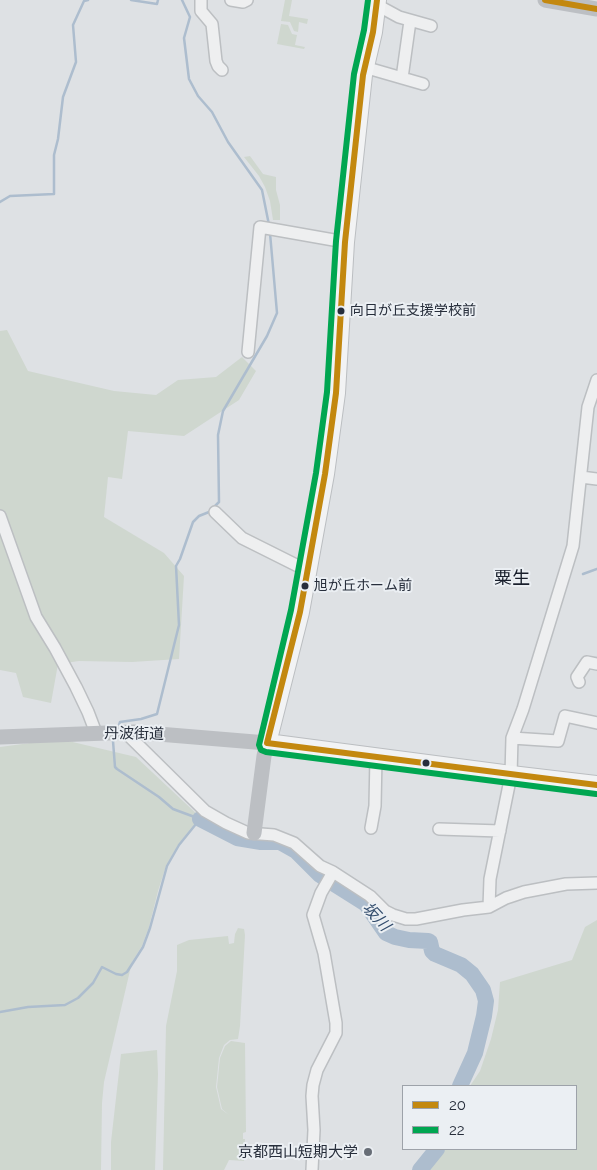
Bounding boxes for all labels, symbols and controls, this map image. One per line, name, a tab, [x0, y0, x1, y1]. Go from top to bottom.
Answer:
place label: 向日が丘支援学校前	[350, 303, 476, 319]
marker: 向日が丘支援学校前	[336, 306, 346, 316]
district label: 粟生	[494, 568, 530, 590]
place label: 旭が丘ホーム前	[314, 578, 412, 594]
marker: 旭が丘ホーム前	[300, 581, 310, 591]
street label: 丹波街道	[104, 724, 164, 744]
unlabelled marker	[421, 758, 431, 768]
water label: 坂川	[358, 899, 394, 935]
legend	[402, 1085, 577, 1150]
text: 20	[449, 1096, 466, 1114]
text: 22	[449, 1121, 465, 1139]
place label: 京都西山短期大学	[238, 1143, 358, 1161]
marker: 京都西山短期大学	[362, 1146, 374, 1158]

